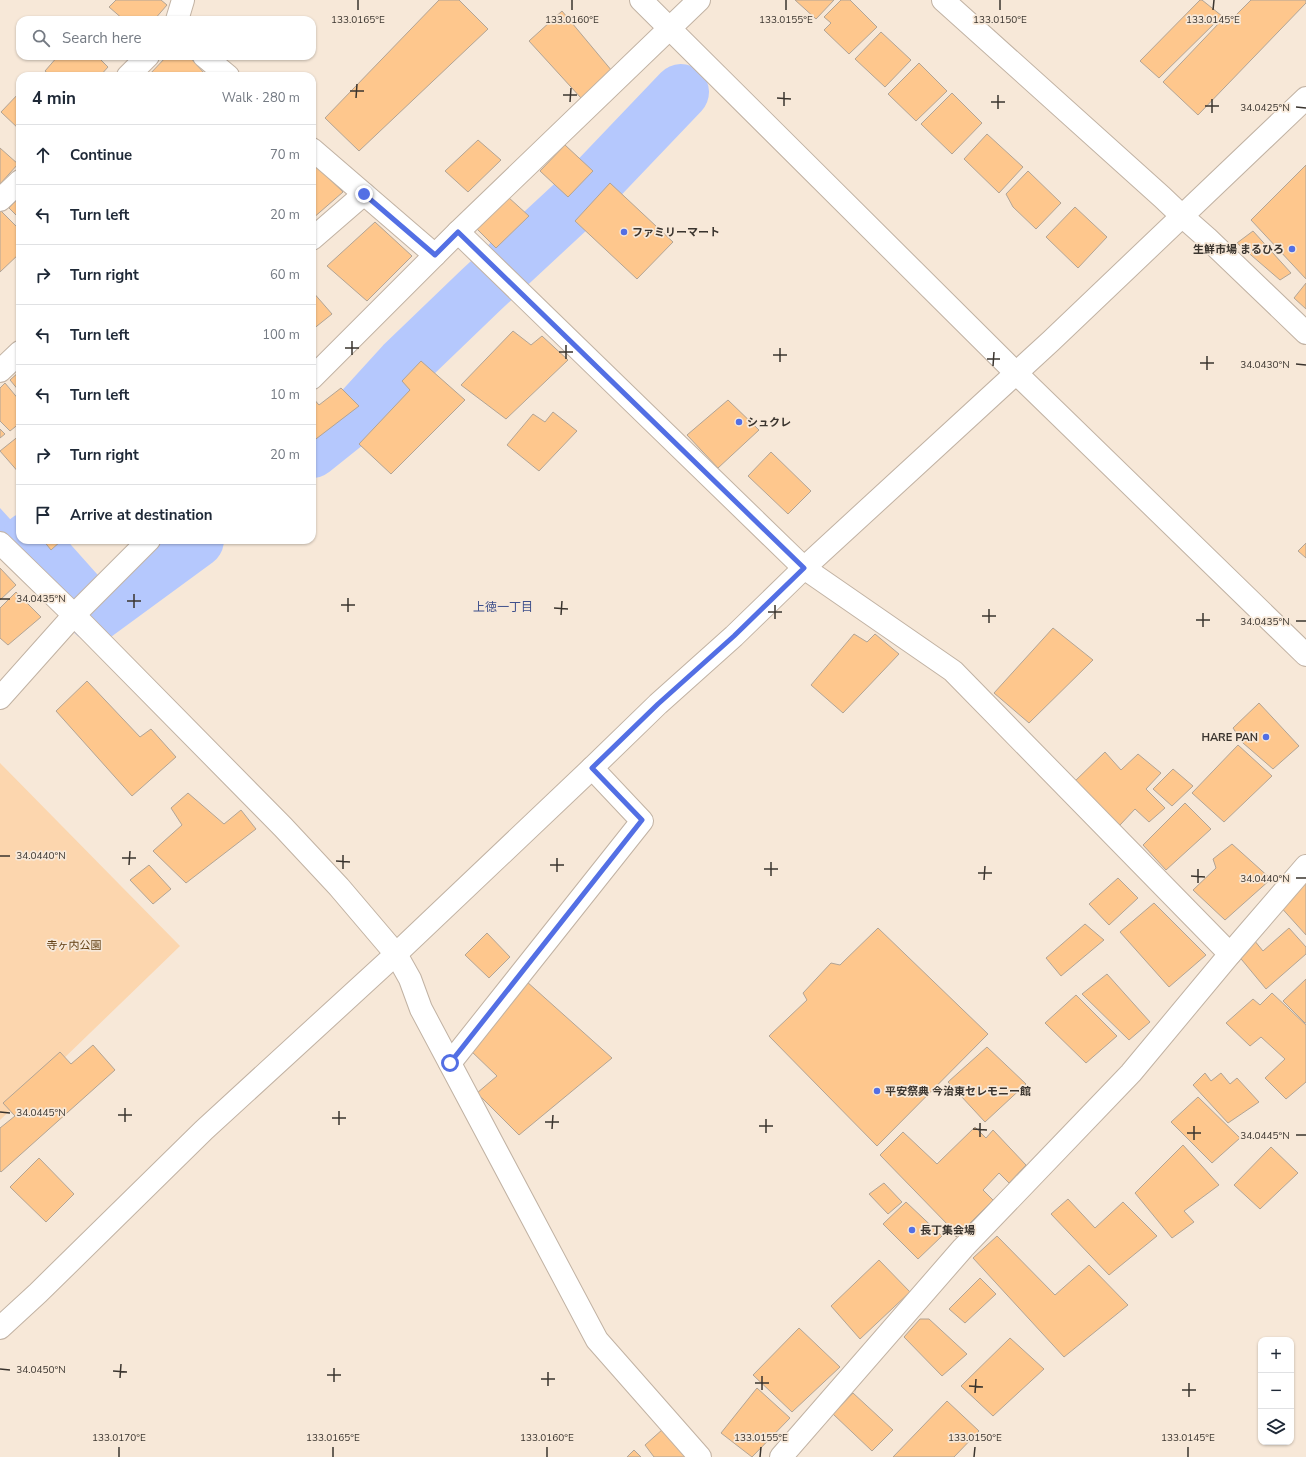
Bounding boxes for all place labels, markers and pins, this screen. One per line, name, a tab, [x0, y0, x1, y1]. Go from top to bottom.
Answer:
place label: ファミリーマート	[632, 225, 720, 240]
marker: ファミリーマート	[619, 227, 629, 237]
place label: 生鮮市場 まるひろ	[1193, 242, 1284, 257]
marker: 生鮮市場 まるひろ	[1287, 244, 1297, 254]
place label: シュクレ	[747, 415, 791, 430]
marker: シュクレ	[734, 417, 744, 427]
place label: HARE PAN	[1201, 730, 1258, 745]
marker: HARE PAN	[1261, 732, 1271, 742]
place label: 平安祭典 今治東セレモニー館	[885, 1084, 1031, 1099]
marker: 平安祭典 今治東セレモニー館	[872, 1086, 882, 1096]
place label: 長丁集会場	[920, 1223, 975, 1238]
marker: 長丁集会場	[907, 1225, 917, 1235]

